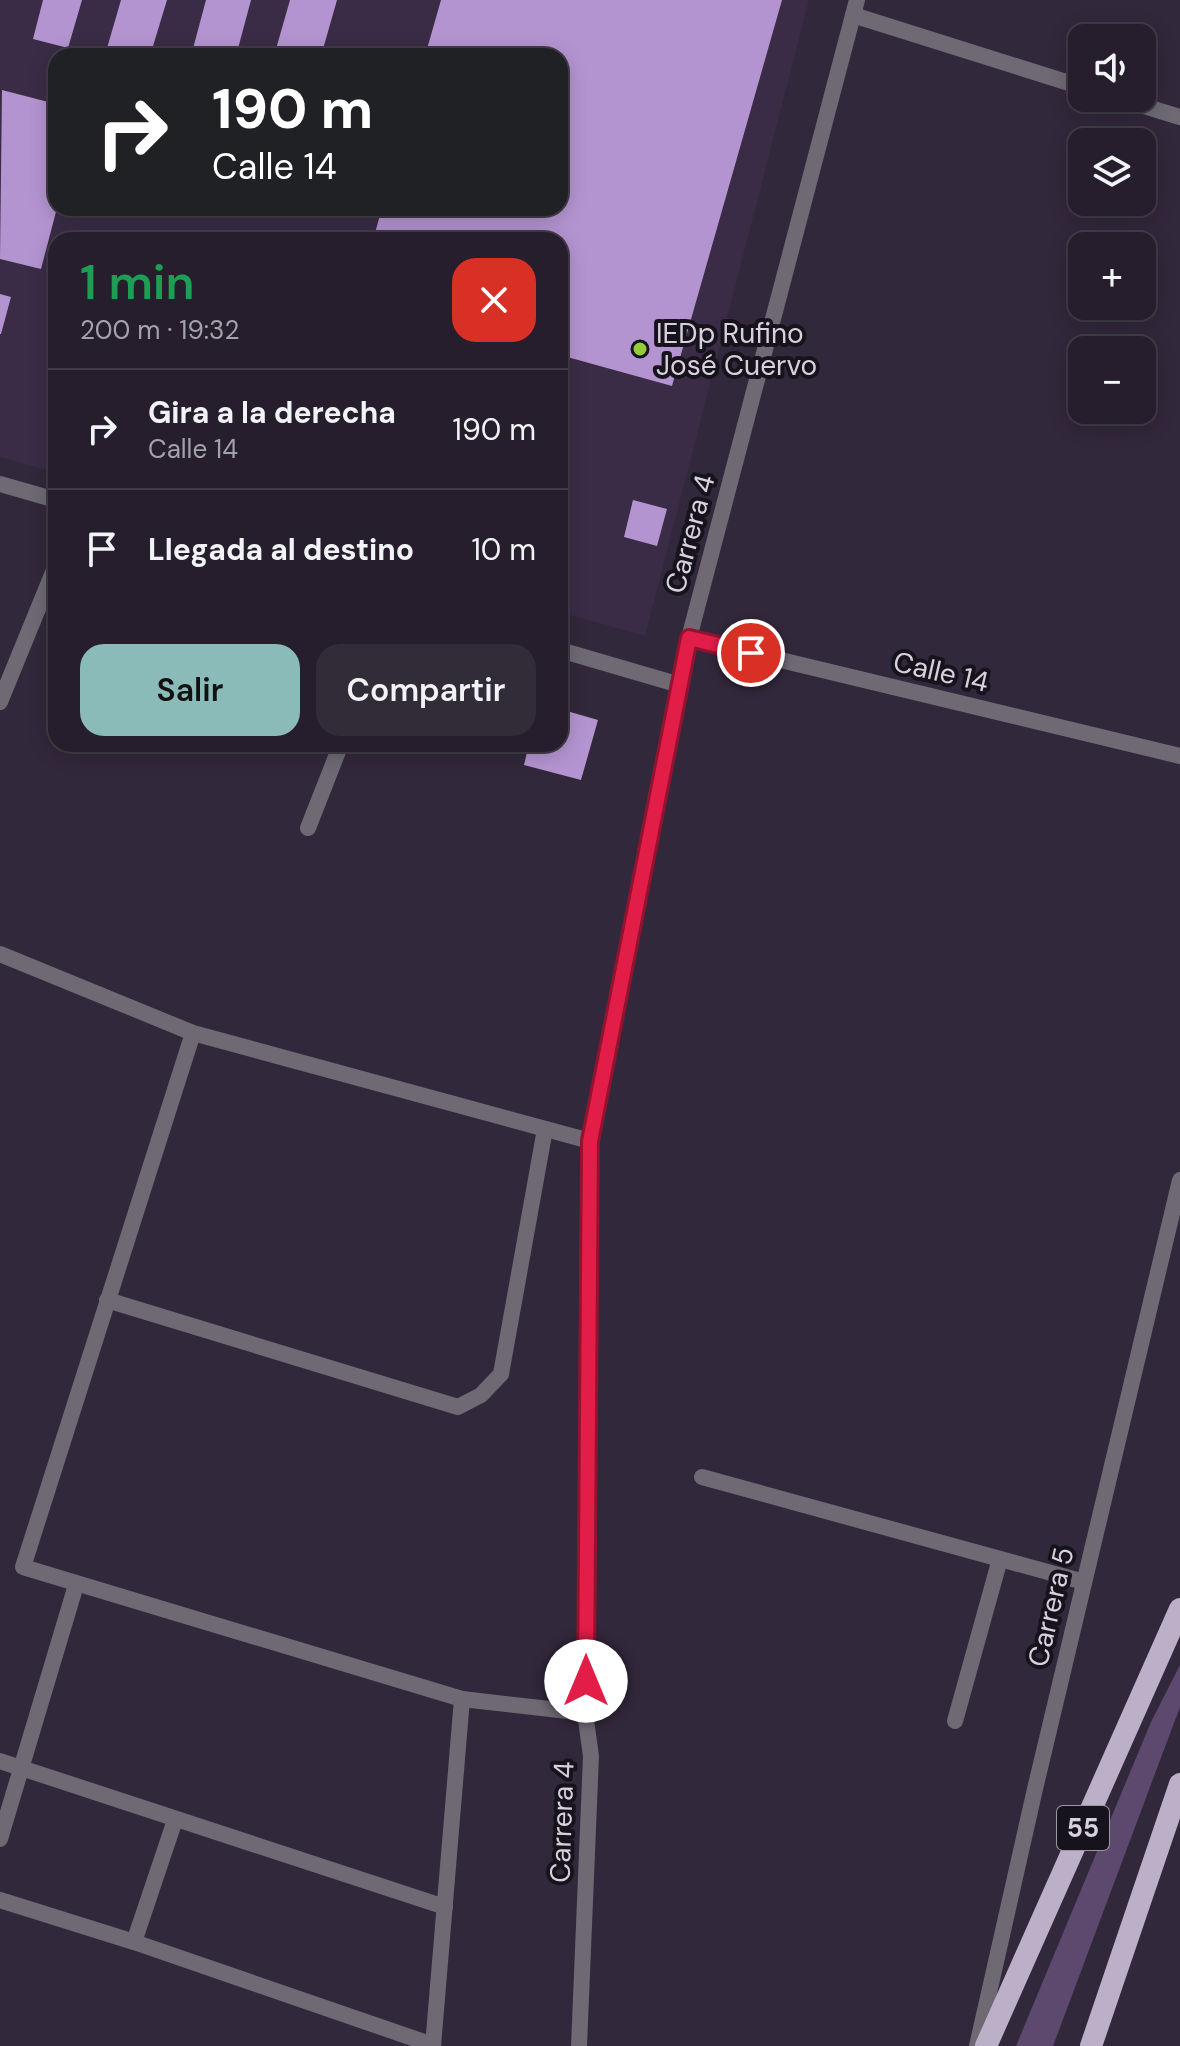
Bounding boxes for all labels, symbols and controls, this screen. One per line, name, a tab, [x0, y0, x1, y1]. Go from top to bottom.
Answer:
map controls	[1068, 24, 1156, 424]
button: sound	[1068, 24, 1156, 112]
text: 190 m	[212, 72, 373, 145]
icon: right	[80, 80, 184, 184]
button: layers	[1068, 128, 1156, 216]
text: Calle 14	[212, 143, 337, 190]
button: +	[1068, 232, 1156, 320]
text: 1 min	[80, 251, 195, 314]
button: close	[452, 258, 536, 342]
text: 200 m · 19:32	[80, 313, 239, 347]
place label: IEDp Rufino José Cuervo	[656, 315, 817, 384]
button: −	[1068, 336, 1156, 424]
marker: IEDp Rufino José Cuervo	[631, 340, 649, 358]
text: Gira a la derecha	[148, 393, 396, 432]
icon: right	[80, 407, 124, 451]
text: 190 m	[453, 410, 536, 449]
text: Calle 14	[148, 432, 238, 466]
street label: Carrera 4	[656, 471, 724, 597]
icon: arrive	[80, 527, 124, 571]
text: Llegada al destino	[148, 530, 414, 569]
text: 10 m	[471, 530, 536, 569]
pin	[717, 619, 785, 687]
icon: arrive	[729, 631, 773, 675]
street label: Calle 14	[890, 643, 992, 701]
button: Salir	[80, 644, 300, 736]
button: Compartir	[316, 644, 536, 736]
street label: Carrera 5	[1019, 1544, 1083, 1670]
position arrow	[544, 1639, 628, 1723]
street label: Carrera 4	[541, 1761, 583, 1883]
road number: 55	[1057, 1806, 1109, 1850]

